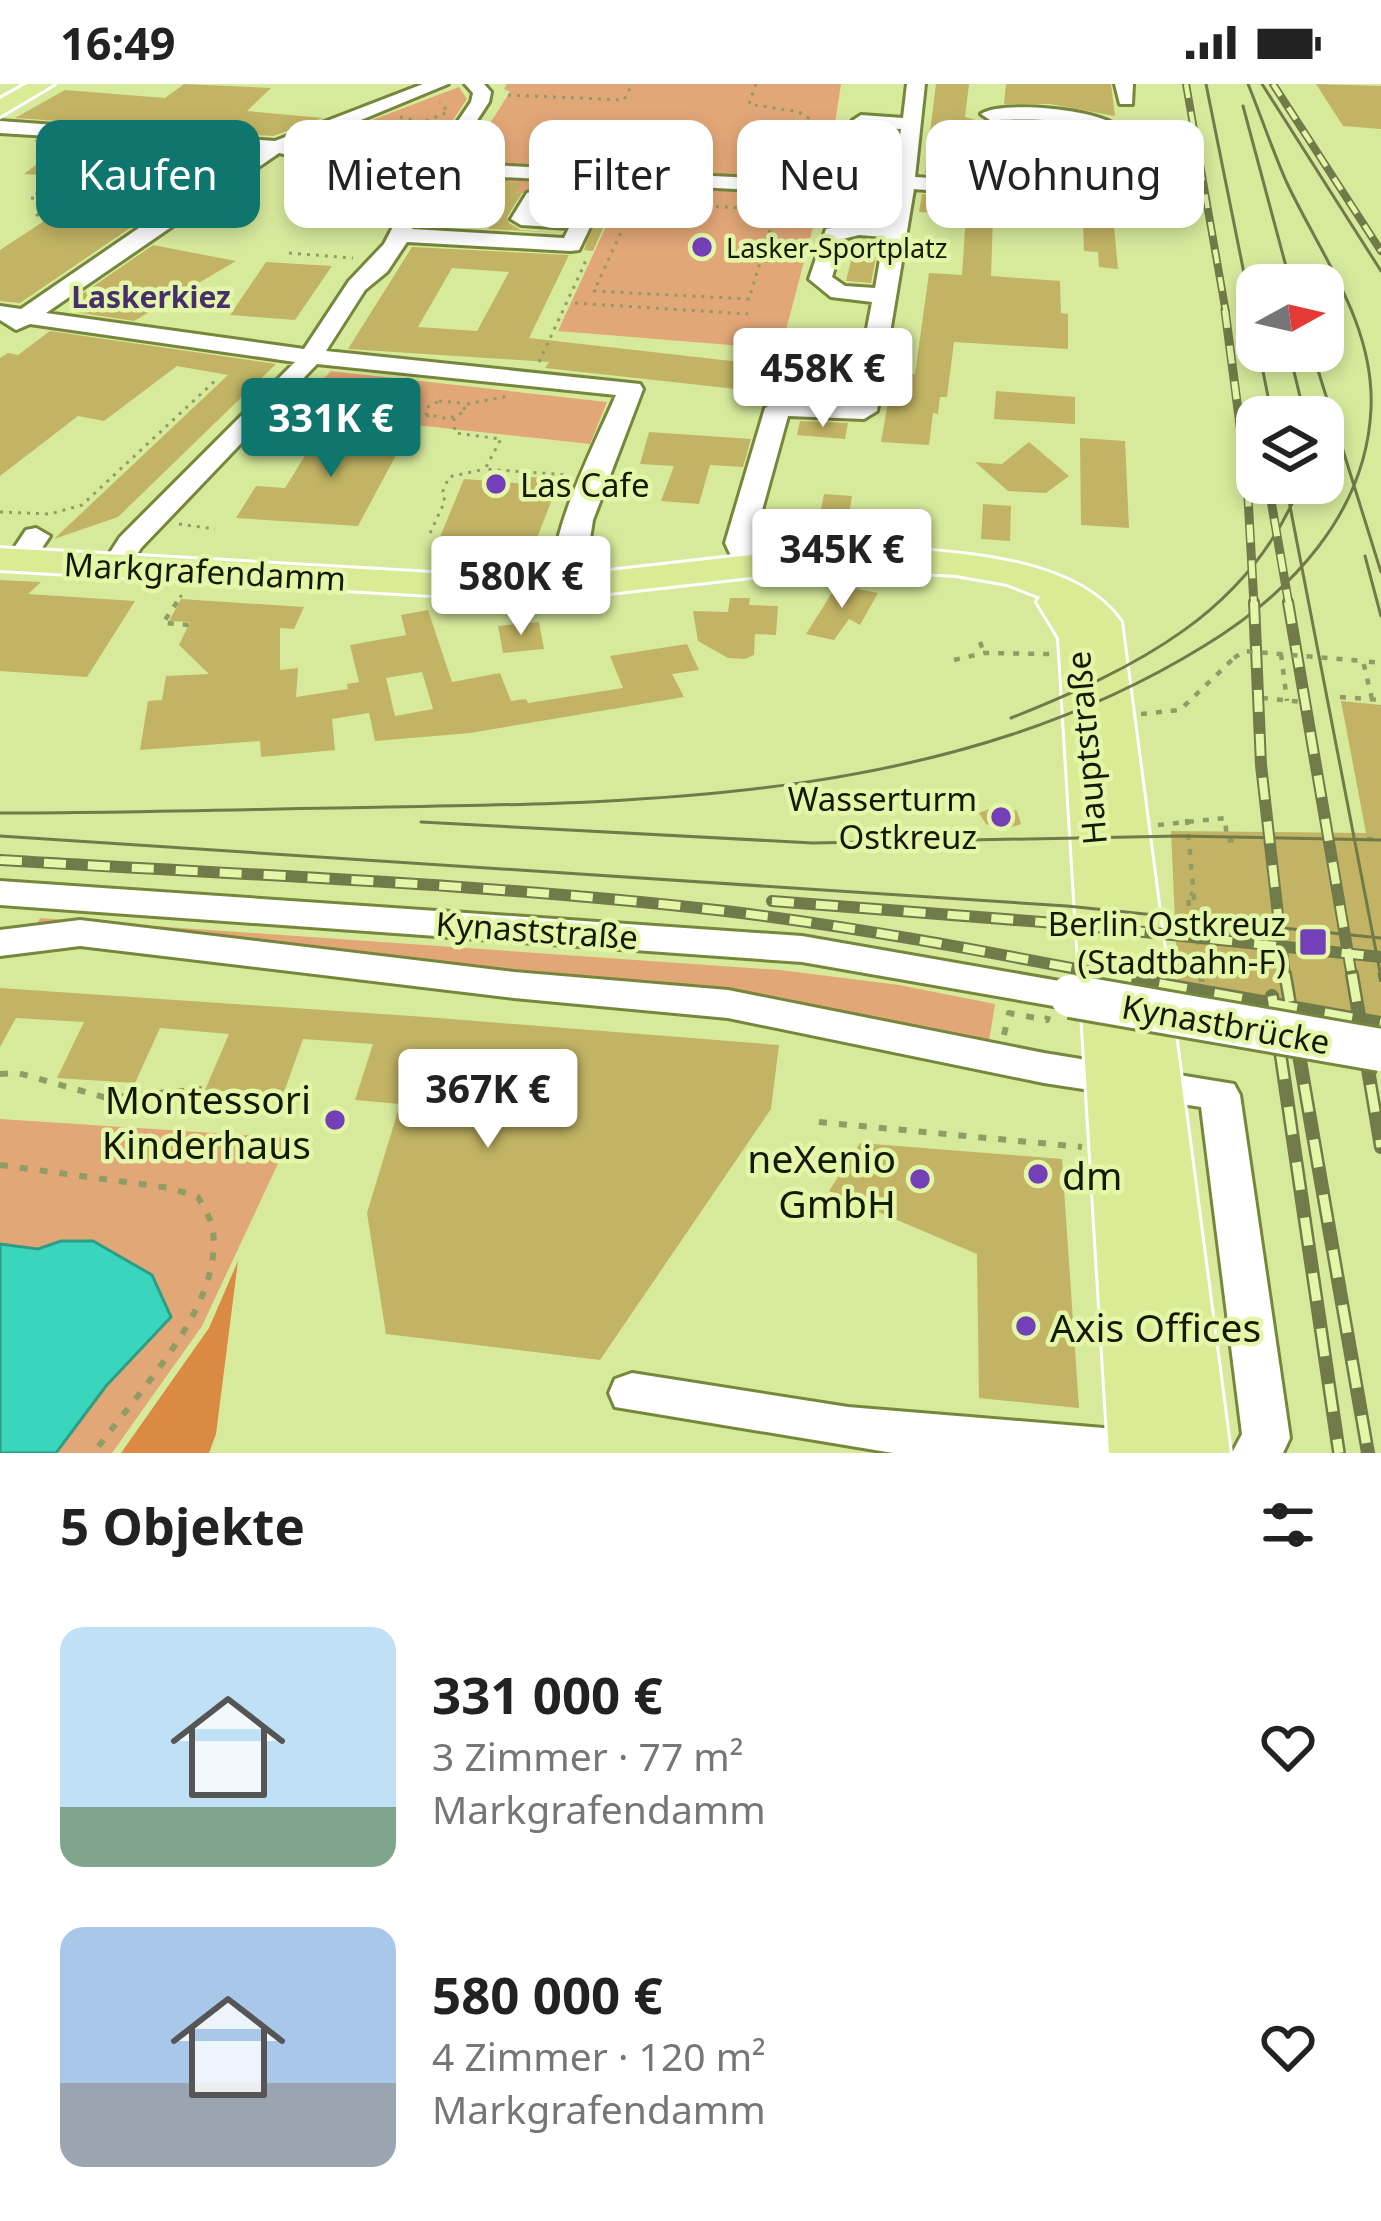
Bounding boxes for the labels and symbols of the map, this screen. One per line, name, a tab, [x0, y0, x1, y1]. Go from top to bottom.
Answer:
place label: Lasker-Sportplatz	[726, 229, 948, 266]
marker: Lasker-Sportplatz	[689, 234, 715, 260]
north arrow	[1236, 264, 1344, 372]
district label: Laskerkiez	[71, 276, 231, 317]
pin: 458K €	[725, 328, 921, 430]
pin: 331K €	[233, 378, 429, 480]
place label: Las Cafe	[520, 462, 650, 507]
marker: Las Cafe	[483, 471, 509, 497]
pin: 345K €	[744, 509, 940, 611]
pin: 580K €	[423, 536, 619, 638]
street label: Markgrafendamm	[63, 541, 347, 601]
street label: Hauptstraße	[1055, 649, 1117, 847]
place label: Wasserturm Ostkreuz	[788, 776, 977, 859]
marker: Wasserturm Ostkreuz	[988, 804, 1014, 830]
street label: Kynaststraße	[434, 900, 640, 960]
place label: Berlin Ostkreuz (Stadtbahn-F)	[1048, 901, 1286, 984]
marker: Berlin Ostkreuz (Stadtbahn-F)	[1297, 926, 1329, 958]
street label: Kynastbrücke	[1119, 984, 1333, 1064]
pin: 367K €	[390, 1049, 586, 1151]
place label: Montessori Kinderhaus	[102, 1072, 311, 1170]
marker: Montessori Kinderhaus	[322, 1107, 348, 1133]
place label: neXenio GmbH	[747, 1131, 896, 1229]
place label: dm	[1062, 1148, 1122, 1201]
marker: dm	[1025, 1161, 1051, 1187]
marker: neXenio GmbH	[907, 1166, 933, 1192]
place label: Axis Offices	[1050, 1300, 1261, 1353]
marker: Axis Offices	[1013, 1313, 1039, 1339]

